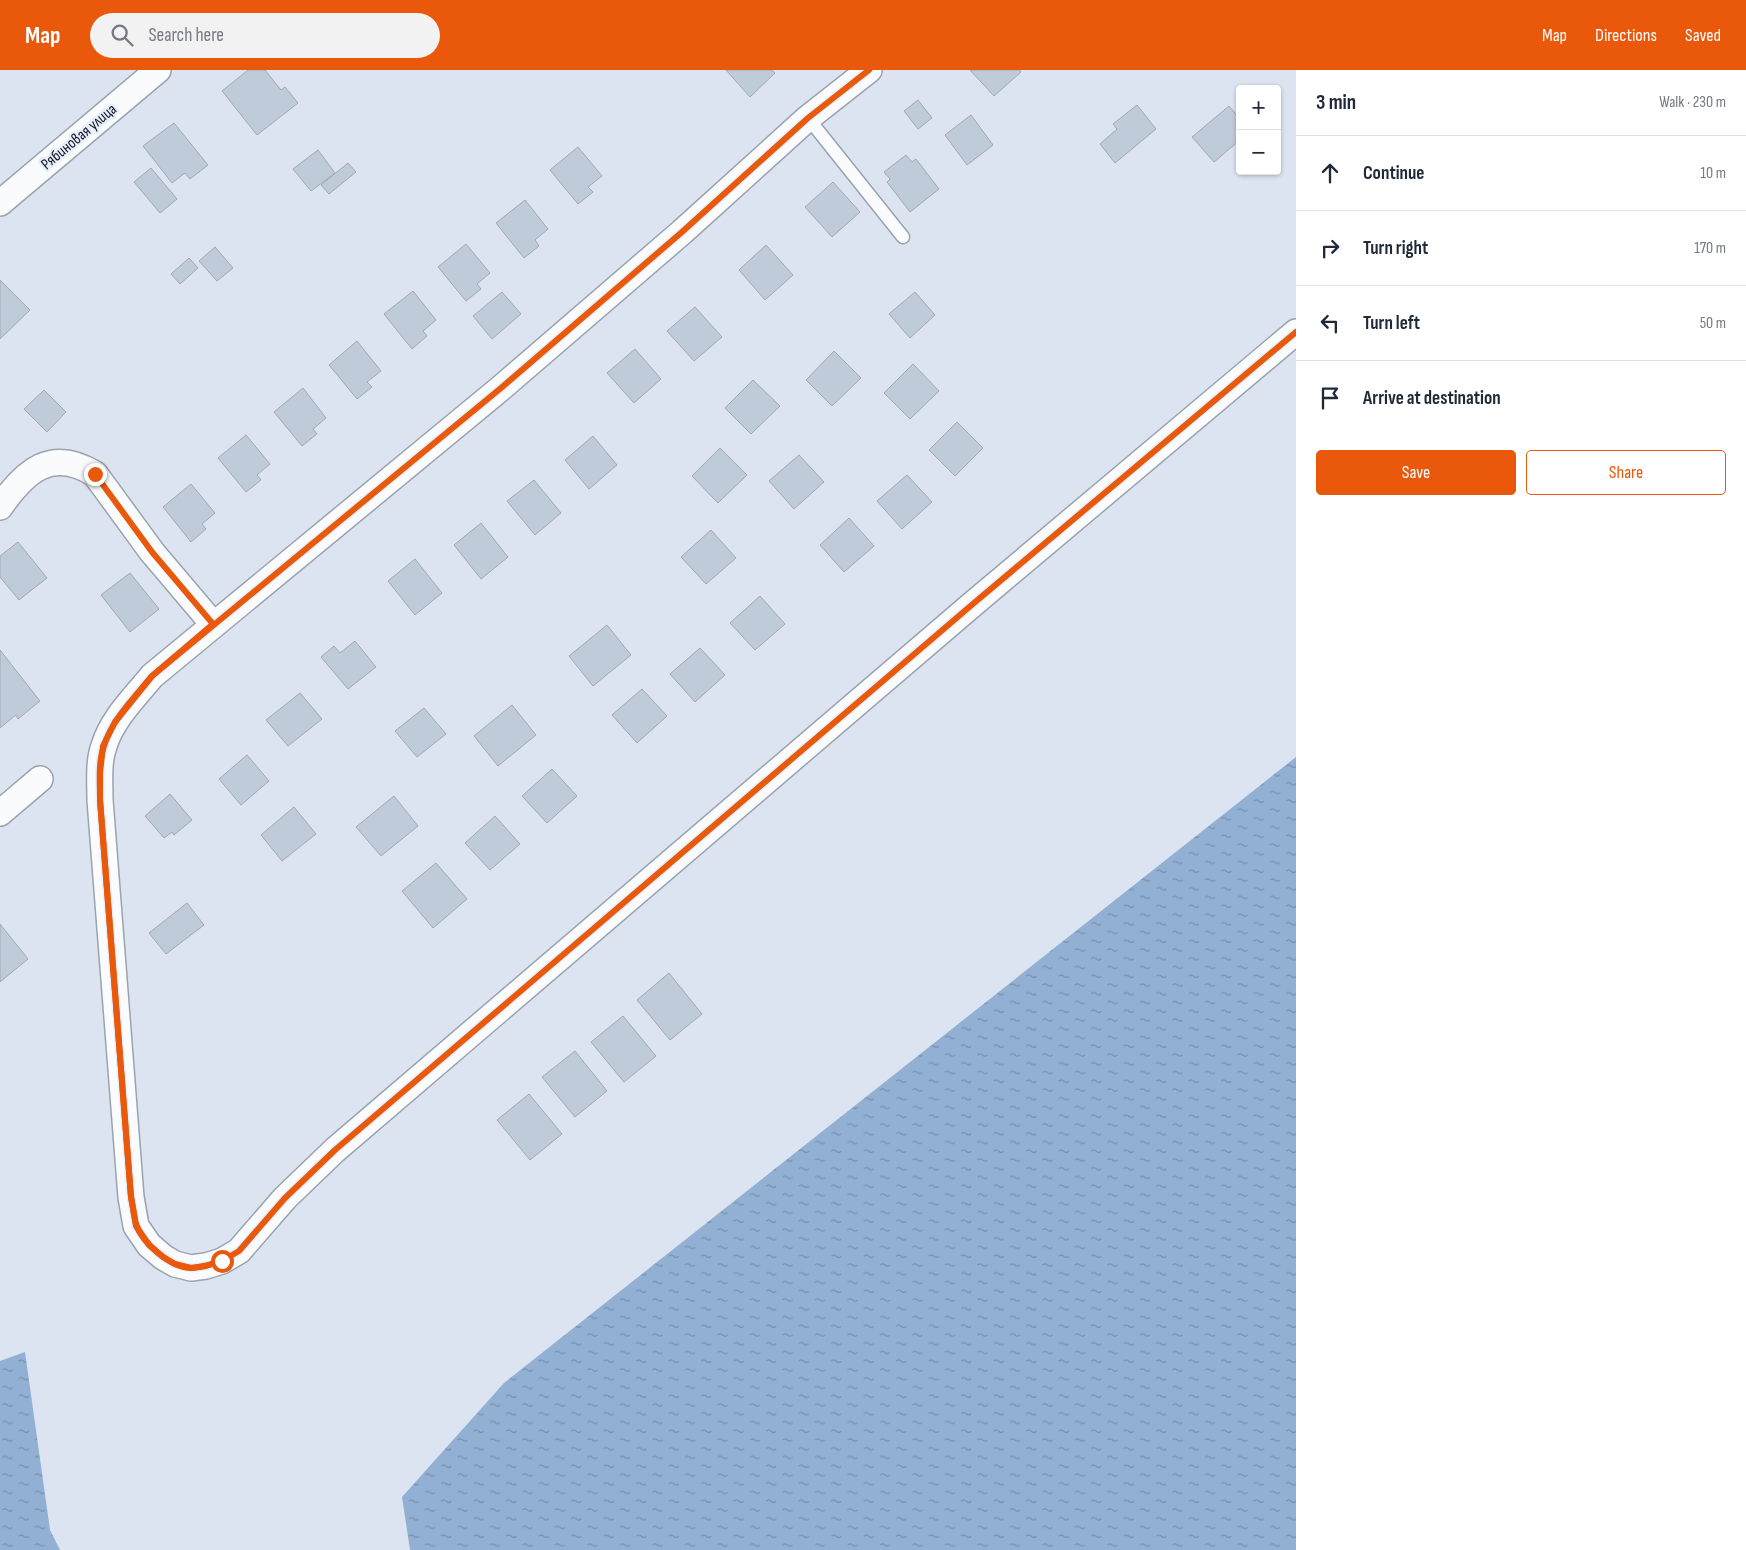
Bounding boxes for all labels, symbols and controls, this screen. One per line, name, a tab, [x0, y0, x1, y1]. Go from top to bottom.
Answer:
search box	[90, 13, 440, 58]
text: Map	[25, 21, 60, 50]
icon: search	[108, 21, 136, 49]
text: Search here	[148, 24, 224, 47]
text: Map	[1542, 25, 1567, 46]
text: Directions	[1595, 25, 1657, 46]
text: Saved	[1685, 25, 1721, 46]
map controls	[1236, 85, 1281, 175]
button: +	[1236, 85, 1281, 130]
text: 3 min	[1316, 90, 1356, 115]
text: Walk · 230 m	[1659, 93, 1726, 112]
street label: Рябиновая улица	[37, 100, 121, 174]
button: −	[1236, 130, 1281, 175]
icon: ahead	[1316, 159, 1344, 187]
text: Continue	[1363, 162, 1424, 185]
text: 10 m	[1700, 164, 1726, 183]
icon: right	[1316, 234, 1344, 262]
text: Turn right	[1363, 237, 1428, 260]
text: 170 m	[1694, 239, 1726, 258]
icon: left	[1316, 309, 1344, 337]
text: Turn left	[1363, 312, 1420, 335]
text: 50 m	[1700, 314, 1726, 333]
icon: arrive	[1316, 384, 1344, 412]
text: Arrive at destination	[1363, 387, 1501, 410]
button: Save	[1316, 450, 1516, 495]
button: Share	[1526, 450, 1726, 495]
route end	[84, 463, 107, 486]
route start	[211, 1250, 234, 1273]

